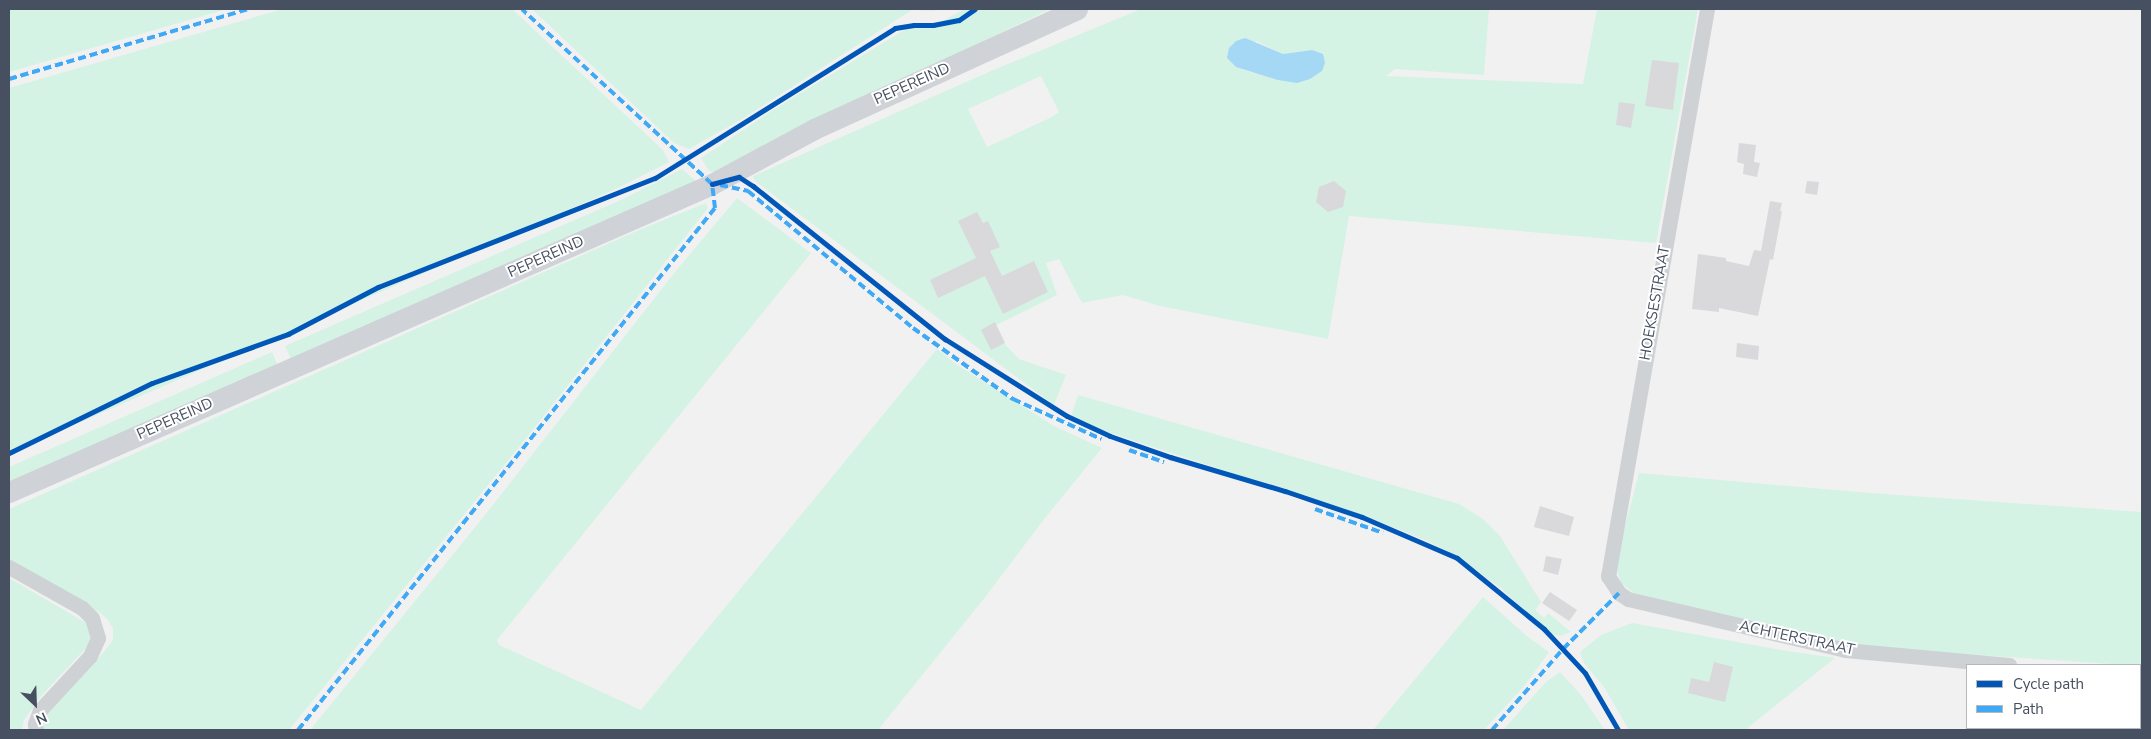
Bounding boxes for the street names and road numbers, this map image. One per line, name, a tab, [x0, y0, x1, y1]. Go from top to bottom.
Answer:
street label: PEPEREIND	[871, 59, 953, 109]
street label: PEPEREIND	[505, 232, 587, 282]
street label: HOEKSESTRAAT	[1636, 244, 1674, 362]
street label: PEPEREIND	[134, 394, 216, 444]
street label: ACHTERSTRAAT	[1738, 617, 1856, 659]

